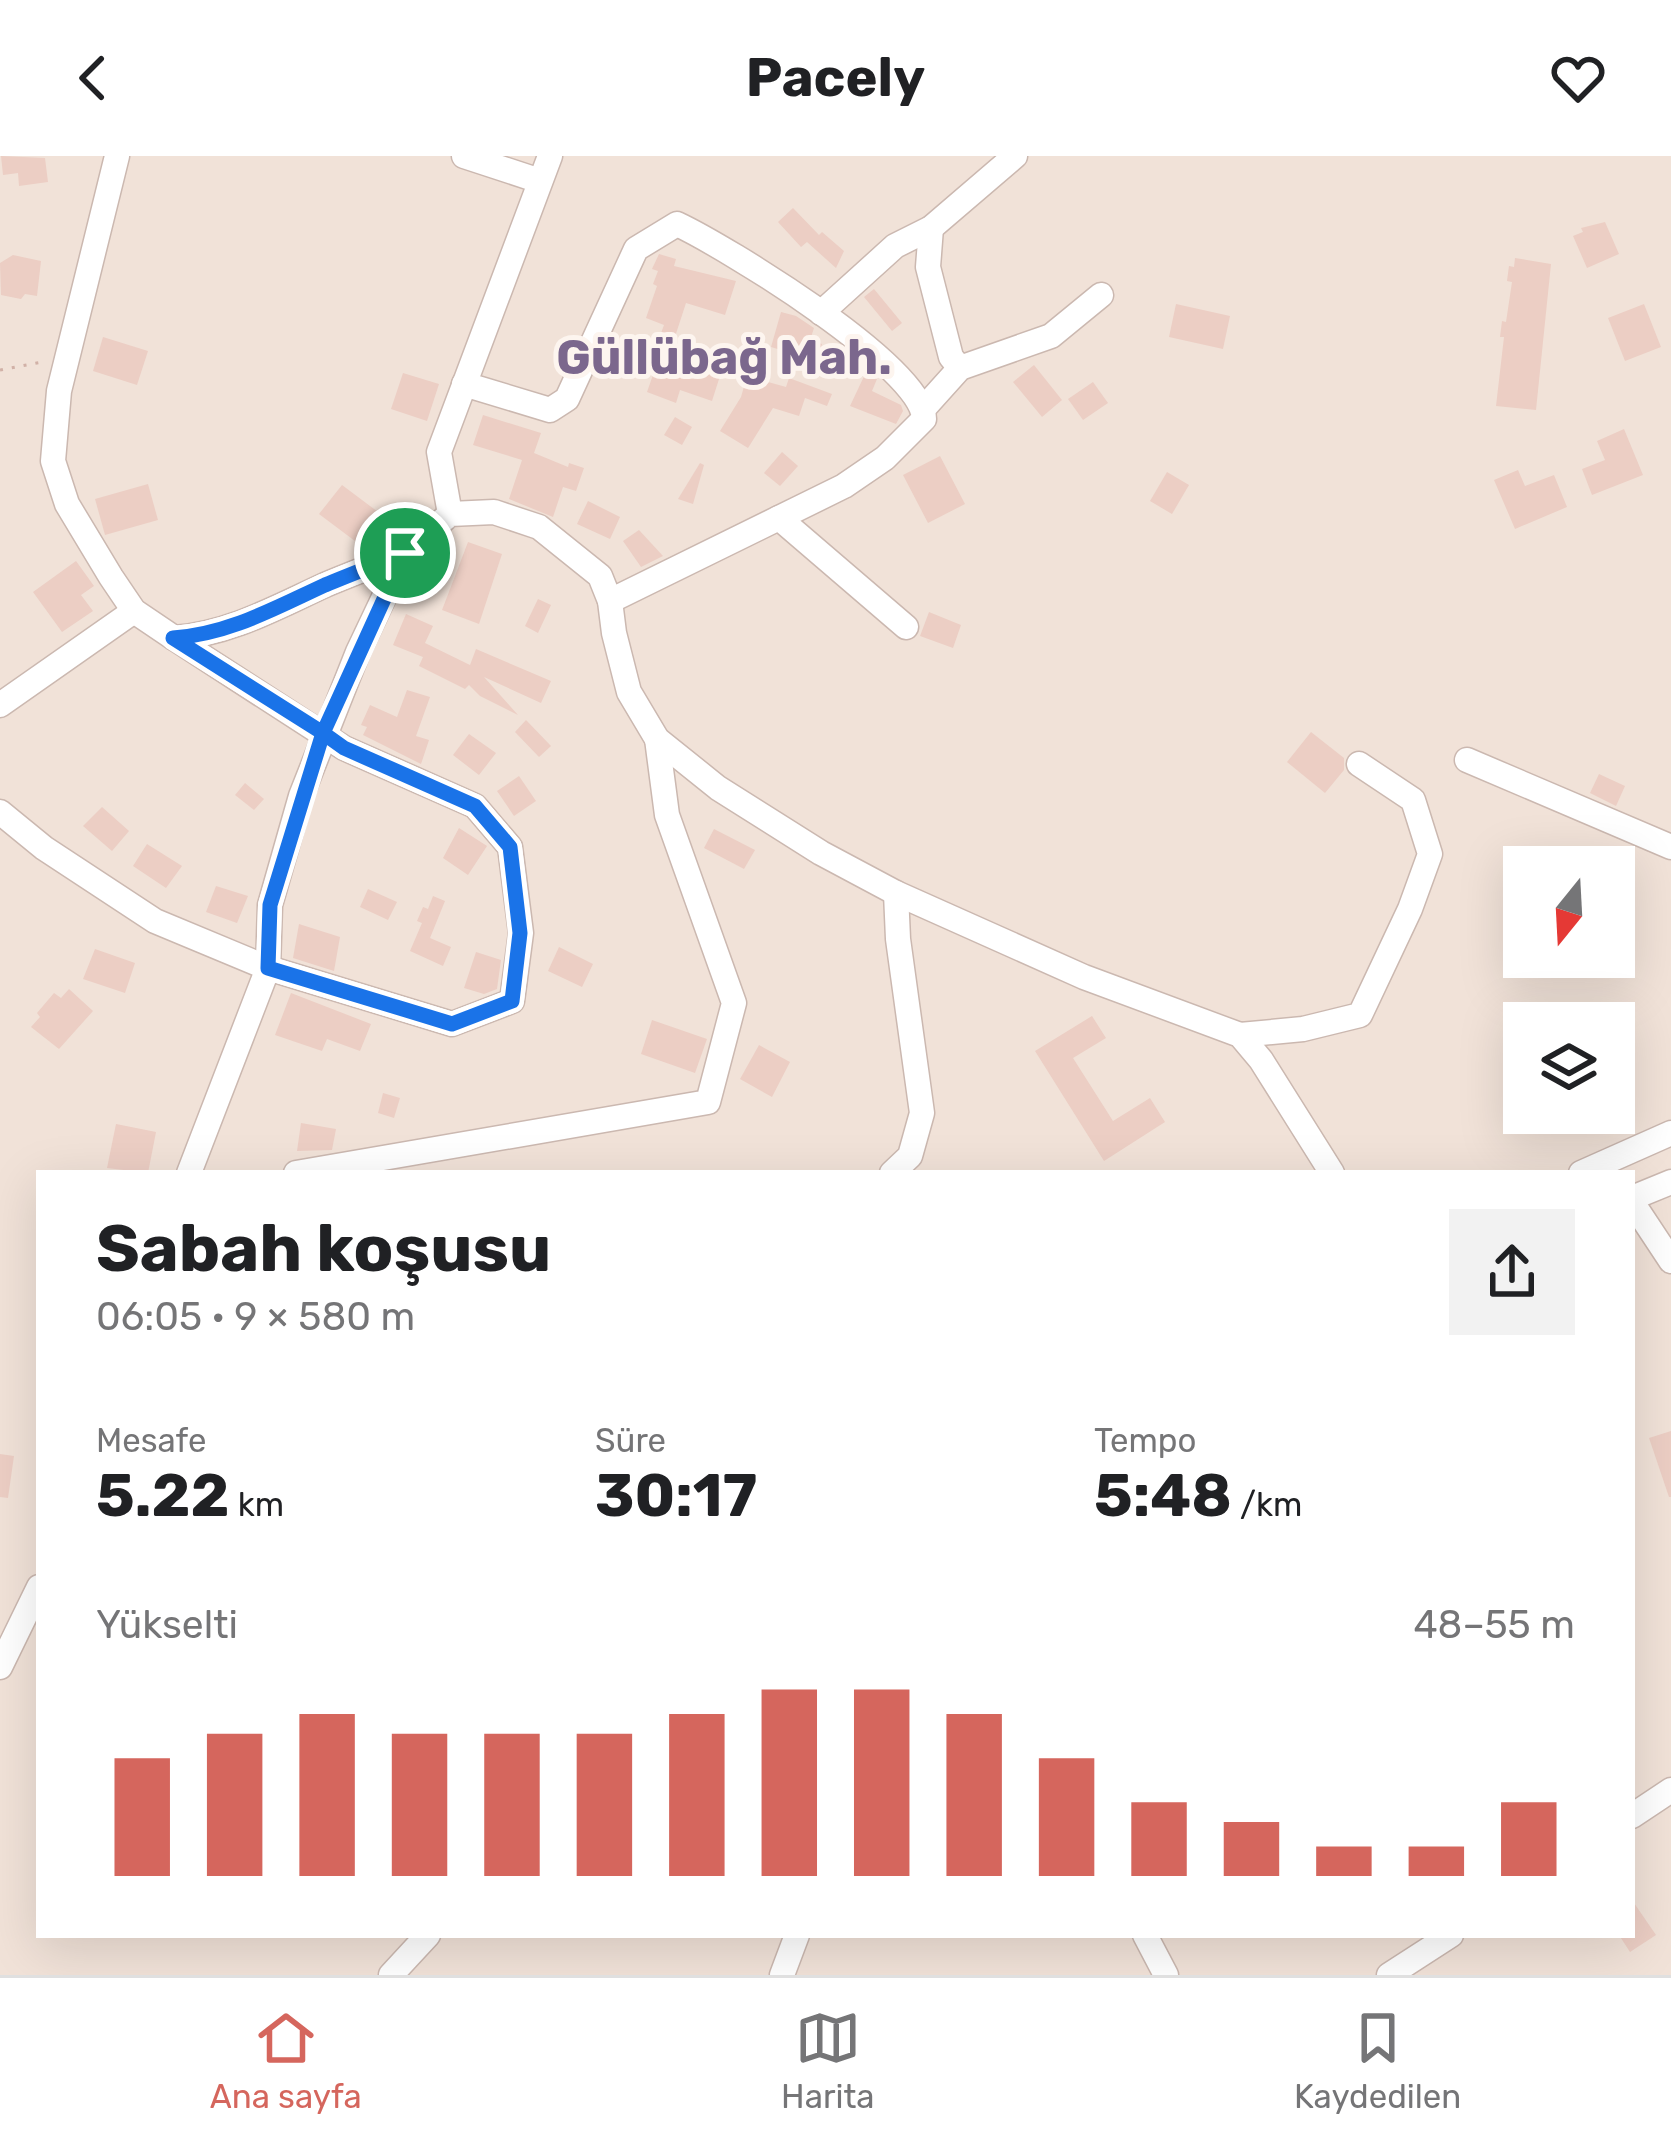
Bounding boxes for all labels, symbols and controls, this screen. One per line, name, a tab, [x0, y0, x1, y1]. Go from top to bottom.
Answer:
icon: back	[60, 45, 126, 111]
icon: heart	[1545, 45, 1611, 111]
text: Pacely	[746, 46, 925, 110]
district label: Güllübağ Mah.	[556, 329, 892, 386]
pin	[354, 502, 456, 604]
icon: arrive	[372, 520, 438, 586]
north arrow	[1503, 846, 1635, 978]
map controls	[1503, 846, 1635, 1134]
button: layers	[1503, 1002, 1635, 1134]
text: Sabah koşusu	[96, 1209, 551, 1288]
button: share	[1449, 1209, 1575, 1335]
text: 06:05 · 9 × 580 m	[96, 1294, 415, 1340]
text: Mesafe	[96, 1421, 206, 1460]
text: Süre	[595, 1421, 666, 1460]
text: Tempo	[1094, 1421, 1196, 1460]
text: 5.22	[96, 1460, 230, 1531]
text: 30:17	[595, 1460, 757, 1531]
text: 5:48	[1094, 1460, 1232, 1531]
text: km	[230, 1485, 284, 1524]
text: /km	[1232, 1485, 1302, 1524]
text: Yükselti	[96, 1602, 238, 1648]
text: 48–55 m	[1413, 1602, 1575, 1648]
tab: Ana sayfa	[210, 2005, 362, 2116]
tab: Harita	[781, 2005, 875, 2116]
tab: Kaydedilen	[1294, 2005, 1461, 2116]

